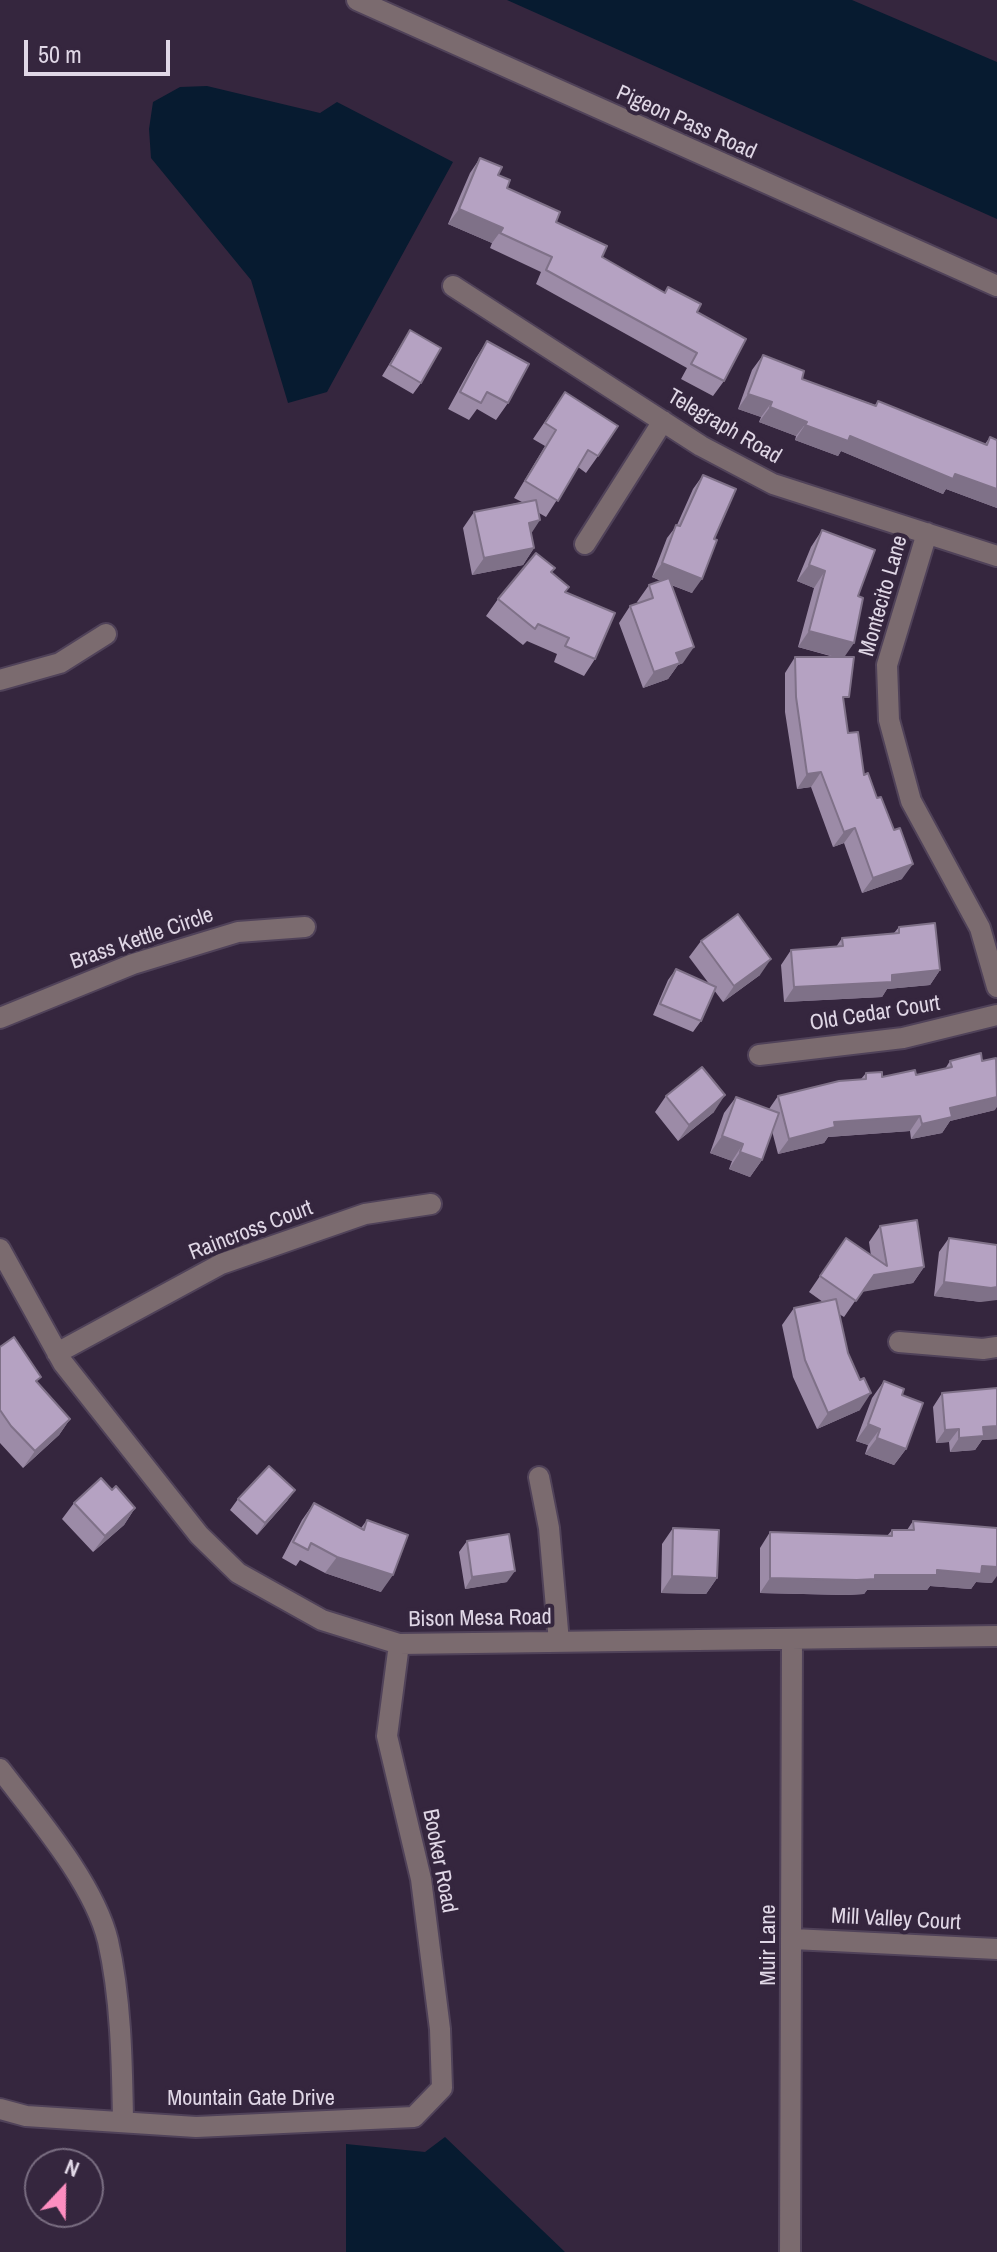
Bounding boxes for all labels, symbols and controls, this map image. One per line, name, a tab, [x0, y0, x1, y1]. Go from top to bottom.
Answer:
scale bar	[28, 24, 174, 74]
text: 50 m	[38, 38, 82, 70]
street label: Pigeon Pass Road	[612, 80, 760, 166]
street label: Telegraph Road	[662, 384, 786, 470]
street label: Montecito Lane	[854, 533, 914, 659]
street label: Brass Kettle Circle	[67, 902, 217, 976]
street label: Old Cedar Court	[808, 991, 942, 1037]
street label: Raincross Court	[185, 1195, 317, 1267]
street label: Bison Mesa Road	[408, 1605, 552, 1633]
street label: Booker Road	[416, 1807, 462, 1915]
street label: Mill Valley Court	[830, 1903, 962, 1937]
street label: Muir Lane	[756, 1904, 782, 1986]
street label: Mountain Gate Drive	[167, 2086, 335, 2112]
north arrow	[24, 2148, 104, 2228]
text: N	[61, 2151, 84, 2184]

